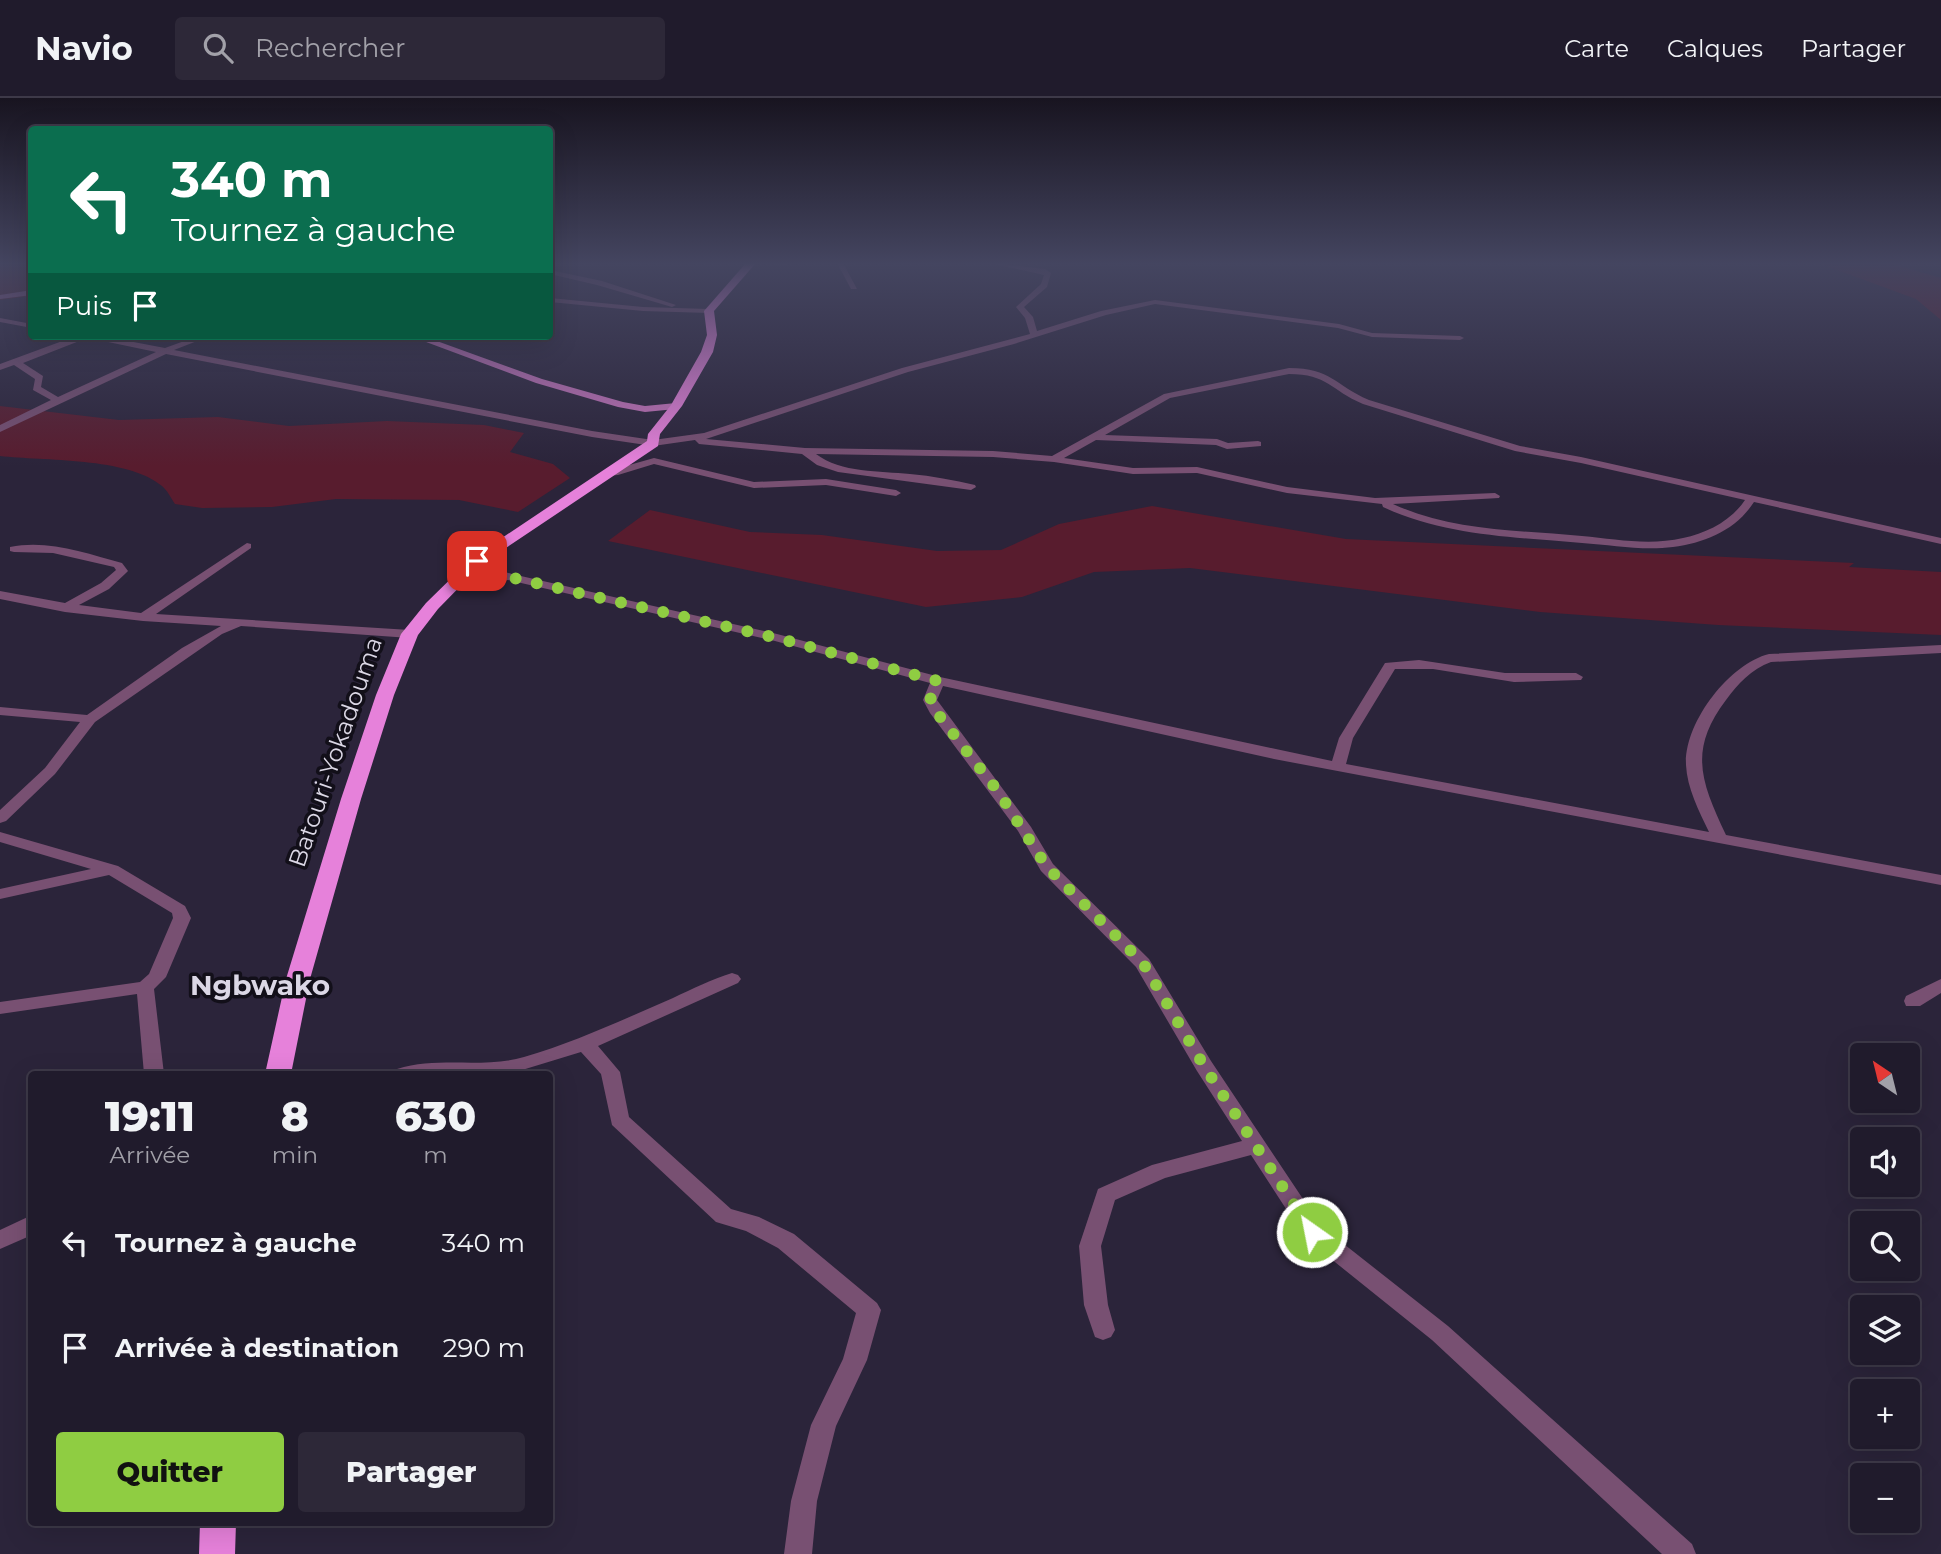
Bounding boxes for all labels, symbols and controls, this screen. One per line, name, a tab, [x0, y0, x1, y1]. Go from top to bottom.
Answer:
search box	[175, 17, 665, 80]
text: Navio	[35, 28, 133, 68]
icon: search	[199, 29, 237, 67]
text: Rechercher	[255, 32, 405, 64]
text: Carte	[1564, 34, 1629, 63]
text: Calques	[1667, 34, 1763, 63]
text: Partager	[1801, 34, 1906, 63]
text: 340 m	[171, 150, 332, 209]
icon: left	[56, 154, 147, 245]
text: Tournez à gauche	[171, 210, 456, 249]
icon: arrive	[126, 287, 164, 325]
text: Puis	[56, 290, 112, 322]
pin	[447, 531, 507, 591]
icon: arrive	[458, 542, 496, 580]
street label: Batouri-Yokadouma	[282, 633, 388, 871]
district label: Ngbwako	[190, 968, 330, 1002]
north arrow	[1850, 1043, 1920, 1113]
map controls	[1850, 1043, 1920, 1533]
text: 19:11	[105, 1090, 195, 1142]
text: 8	[281, 1090, 309, 1142]
text: 630	[395, 1090, 476, 1142]
button: sound	[1850, 1127, 1920, 1197]
text: Arrivée	[110, 1141, 190, 1169]
text: min	[272, 1141, 318, 1169]
text: m	[423, 1141, 448, 1169]
position arrow	[1275, 1195, 1349, 1269]
button: search	[1850, 1211, 1920, 1281]
icon: left	[56, 1224, 94, 1262]
text: Tournez à gauche	[115, 1227, 357, 1259]
text: 340 m	[442, 1227, 525, 1259]
button: layers	[1850, 1295, 1920, 1365]
icon: arrive	[56, 1329, 94, 1367]
text: Arrivée à destination	[115, 1332, 399, 1364]
text: 290 m	[443, 1332, 525, 1364]
button: +	[1850, 1379, 1920, 1449]
button: Quitter	[56, 1432, 284, 1512]
button: Partager	[298, 1432, 525, 1512]
button: −	[1850, 1463, 1920, 1533]

